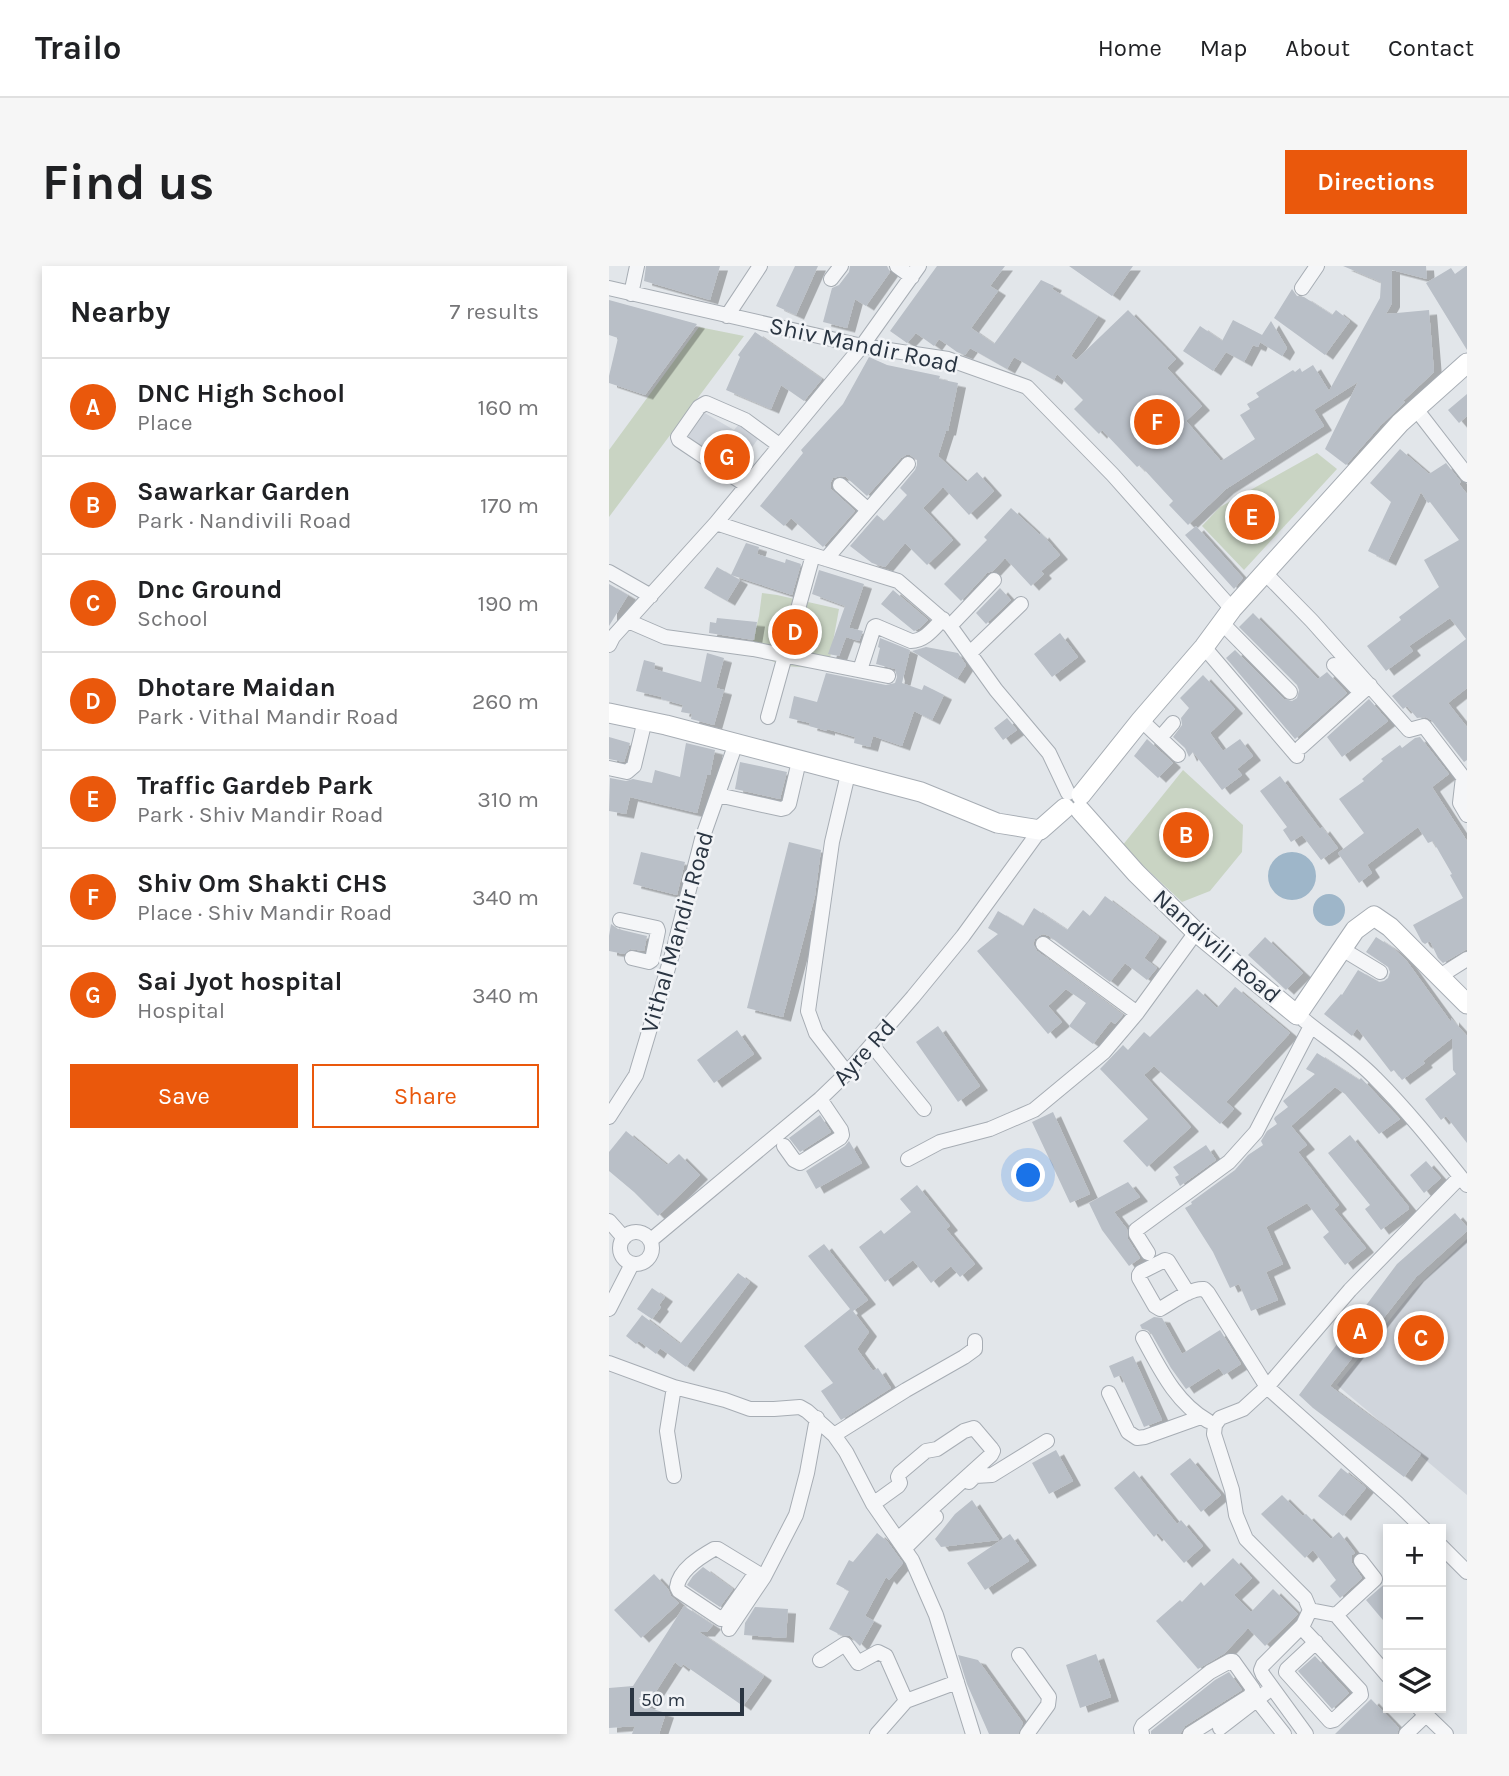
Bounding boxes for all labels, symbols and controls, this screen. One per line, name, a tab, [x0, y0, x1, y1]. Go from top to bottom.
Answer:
text: Trailo	[35, 29, 122, 67]
text: Home	[1098, 34, 1162, 62]
text: Map	[1200, 34, 1247, 62]
text: About	[1285, 34, 1350, 62]
text: Contact	[1388, 34, 1474, 62]
button: Directions	[1285, 150, 1467, 214]
text: Find us	[42, 154, 214, 211]
text: Nearby	[70, 294, 170, 330]
text: 7 results	[449, 298, 539, 325]
street label: Shiv Mandir Road	[767, 311, 961, 379]
text: DNC High School	[137, 378, 345, 409]
text: A	[86, 394, 100, 421]
text: 160 m	[478, 394, 539, 421]
pin: F	[1134, 396, 1180, 448]
text: Place	[137, 409, 193, 436]
pin: G	[704, 431, 750, 483]
text: Sawarkar Garden	[137, 476, 350, 507]
pin: E	[1229, 491, 1275, 543]
text: B	[86, 492, 100, 519]
text: 170 m	[480, 492, 539, 519]
text: Park · Nandivili Road	[137, 507, 352, 534]
text: Dnc Ground	[137, 574, 282, 605]
text: C	[86, 590, 100, 617]
text: 190 m	[477, 590, 539, 617]
text: School	[137, 605, 208, 632]
pin: D	[772, 606, 818, 658]
text: Dhotare Maidan	[137, 672, 336, 703]
text: D	[85, 688, 101, 715]
text: 260 m	[472, 688, 539, 715]
text: Park · Vithal Mandir Road	[137, 703, 399, 730]
text: Traffic Gardeb Park	[137, 770, 373, 801]
text: E	[86, 786, 100, 813]
text: 310 m	[477, 786, 539, 813]
text: Park · Shiv Mandir Road	[137, 801, 384, 828]
pin: B	[1163, 809, 1209, 861]
street label: Vithal Mandir Road	[635, 828, 719, 1036]
text: Shiv Om Shakti CHS	[137, 868, 387, 899]
street label: Nandivili Road	[1148, 883, 1286, 1009]
text: F	[87, 884, 99, 911]
text: 340 m	[472, 884, 539, 911]
text: Place · Shiv Mandir Road	[137, 899, 392, 926]
text: Sai Jyot hospital	[137, 966, 342, 997]
text: G	[85, 982, 101, 1009]
text: 340 m	[472, 982, 539, 1009]
text: Hospital	[137, 997, 225, 1024]
street label: Ayre Rd	[827, 1013, 901, 1091]
button: Save	[70, 1064, 298, 1128]
button: Share	[312, 1064, 539, 1128]
your location	[1011, 1158, 1045, 1192]
pin: A	[1337, 1305, 1383, 1357]
pin: C	[1398, 1312, 1444, 1364]
map controls	[1383, 1524, 1446, 1713]
button: +	[1383, 1524, 1446, 1587]
button: −	[1383, 1587, 1446, 1650]
button: layers	[1383, 1650, 1446, 1713]
scale bar	[630, 1685, 744, 1717]
text: 50 m	[641, 1689, 685, 1711]

